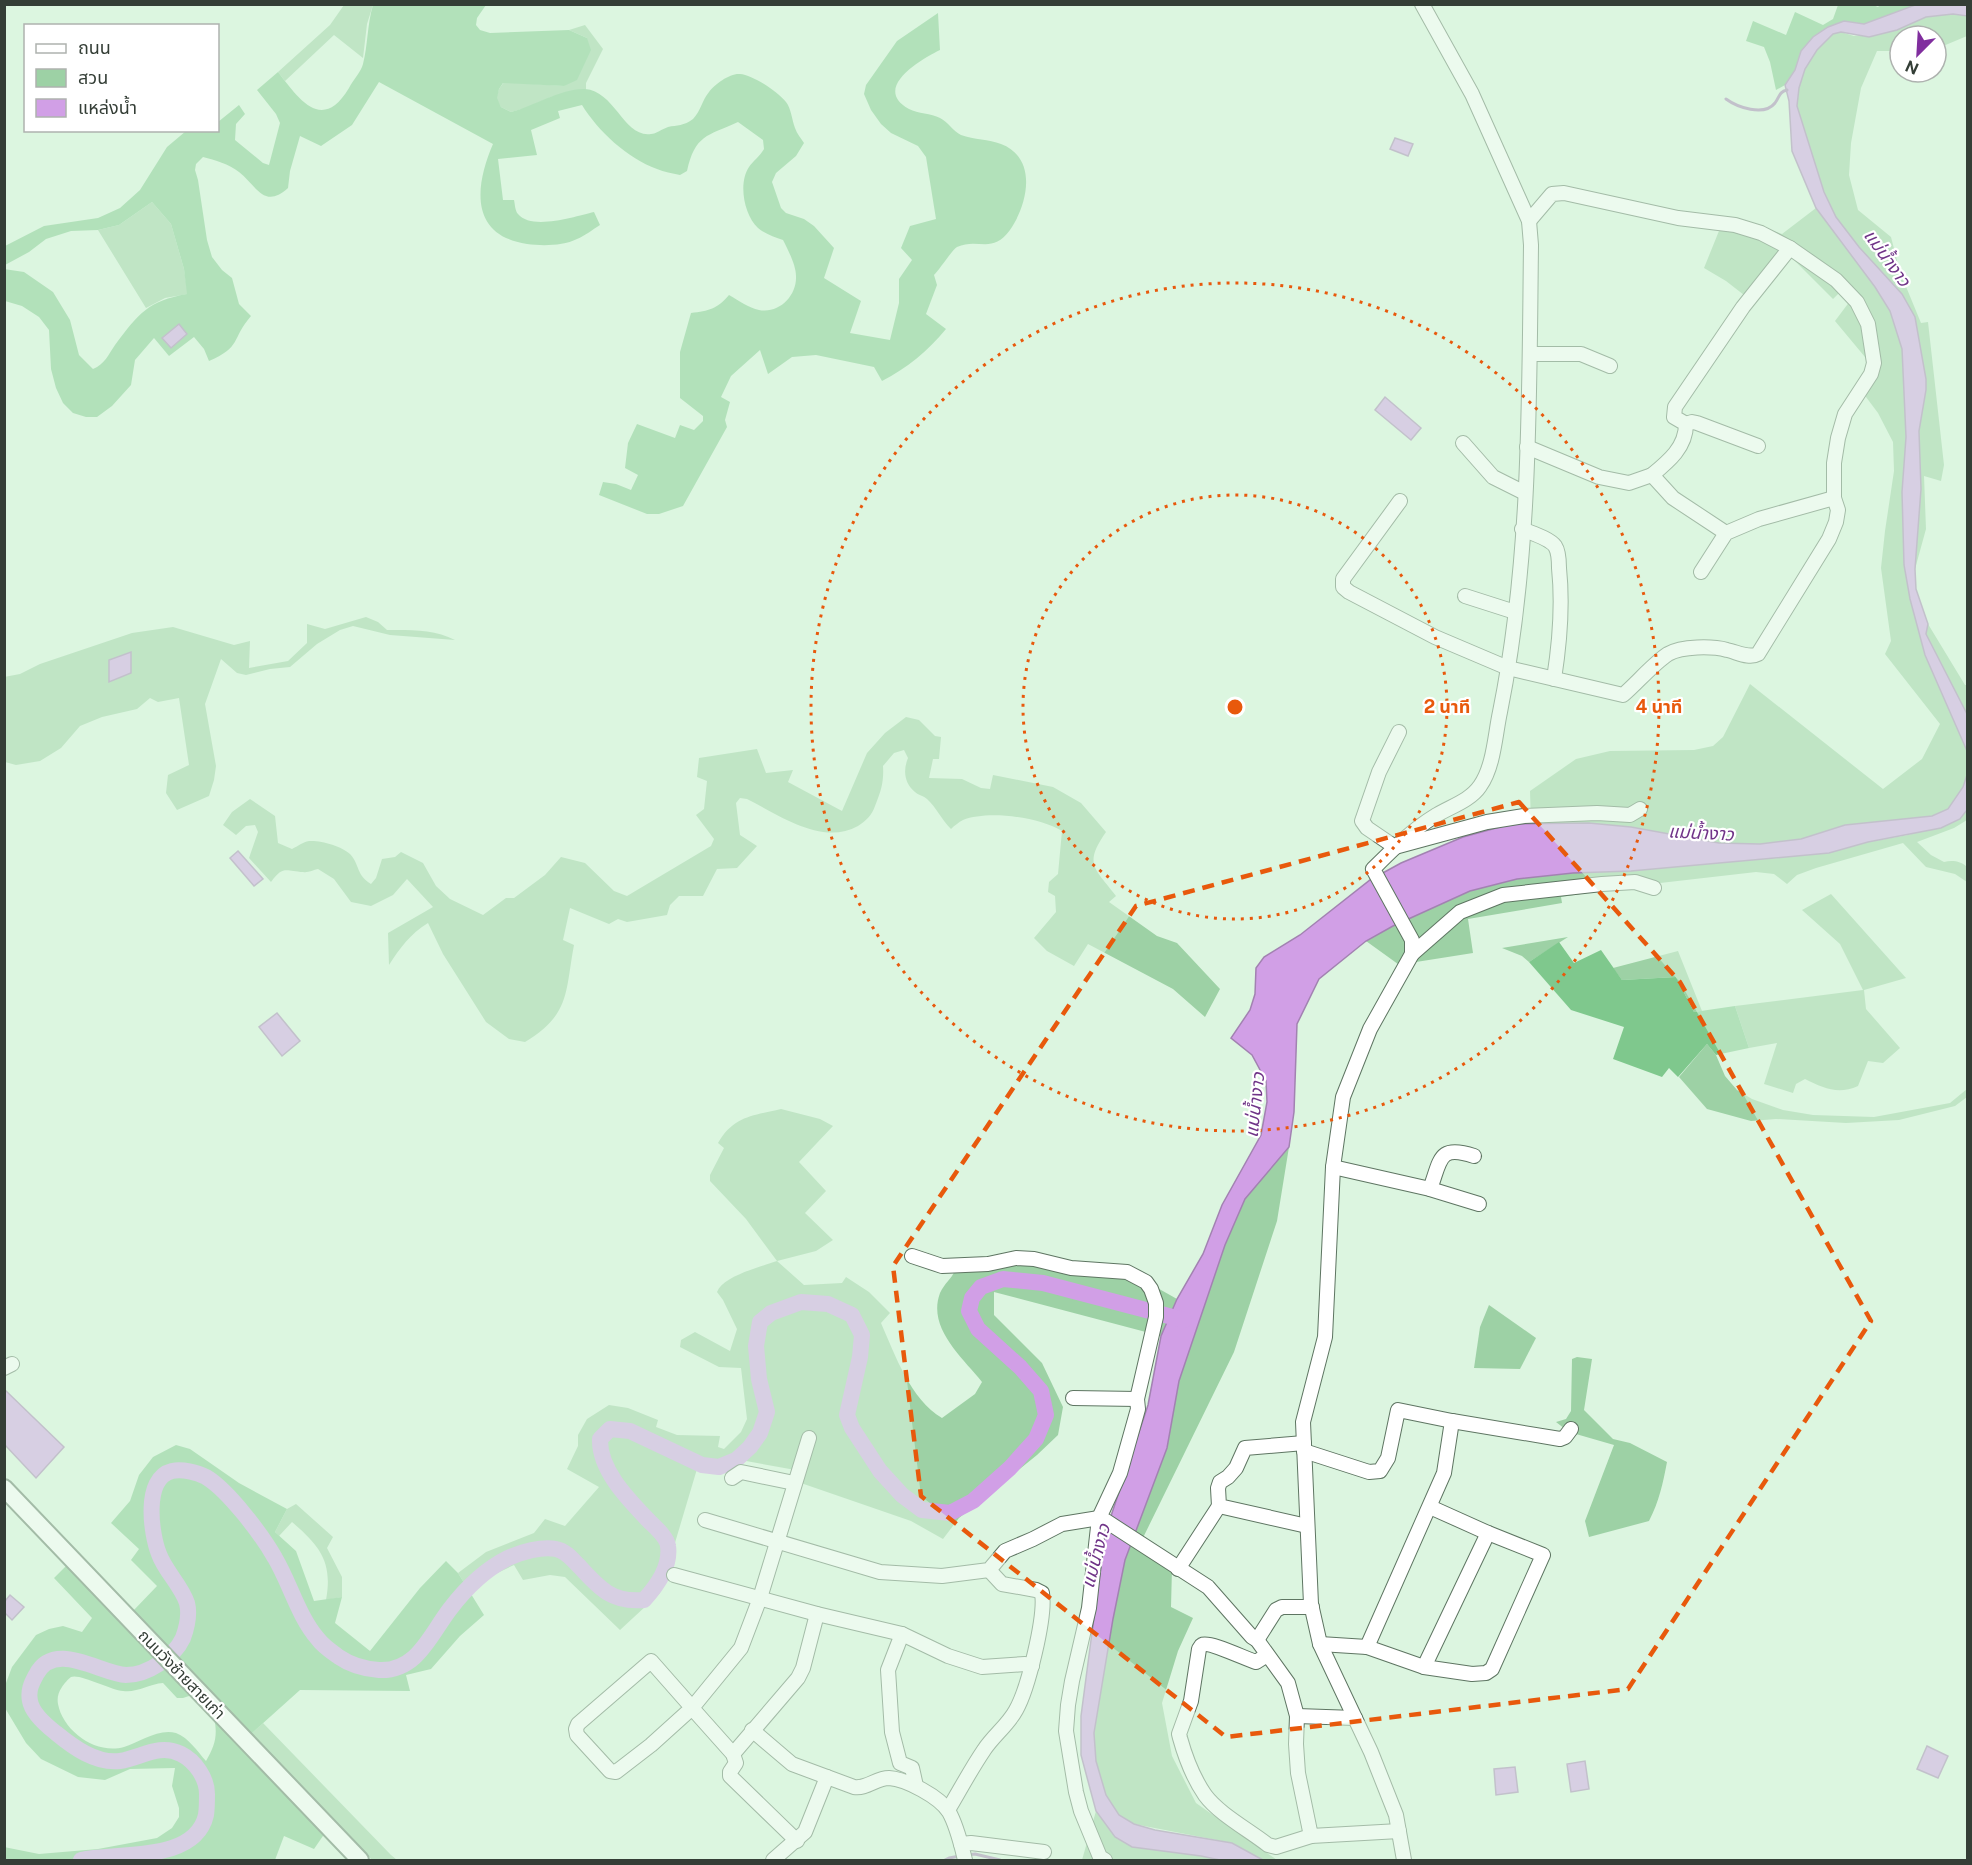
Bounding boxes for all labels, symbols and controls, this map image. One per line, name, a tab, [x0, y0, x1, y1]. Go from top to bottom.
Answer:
legend	[24, 24, 219, 132]
north arrow	[1888, 24, 1948, 84]
text: ถนน	[78, 37, 111, 58]
text: N	[1903, 56, 1922, 78]
text: สวน	[78, 67, 108, 88]
text: แหล่งน้ำ	[78, 95, 137, 118]
water label: แม่น้ำงาว	[1860, 224, 1917, 291]
text: 2 นาที	[1424, 696, 1470, 717]
text: 4 นาที	[1636, 696, 1682, 717]
centre of rings	[1225, 697, 1245, 717]
water label: แม่น้ำงาว	[1668, 818, 1735, 845]
water label: แม่น้ำงาว	[1239, 1070, 1268, 1139]
water label: แม่น้ำงาว	[1075, 1520, 1114, 1590]
street label: ถนนวังซ้ายสายเก่า	[134, 1626, 229, 1723]

